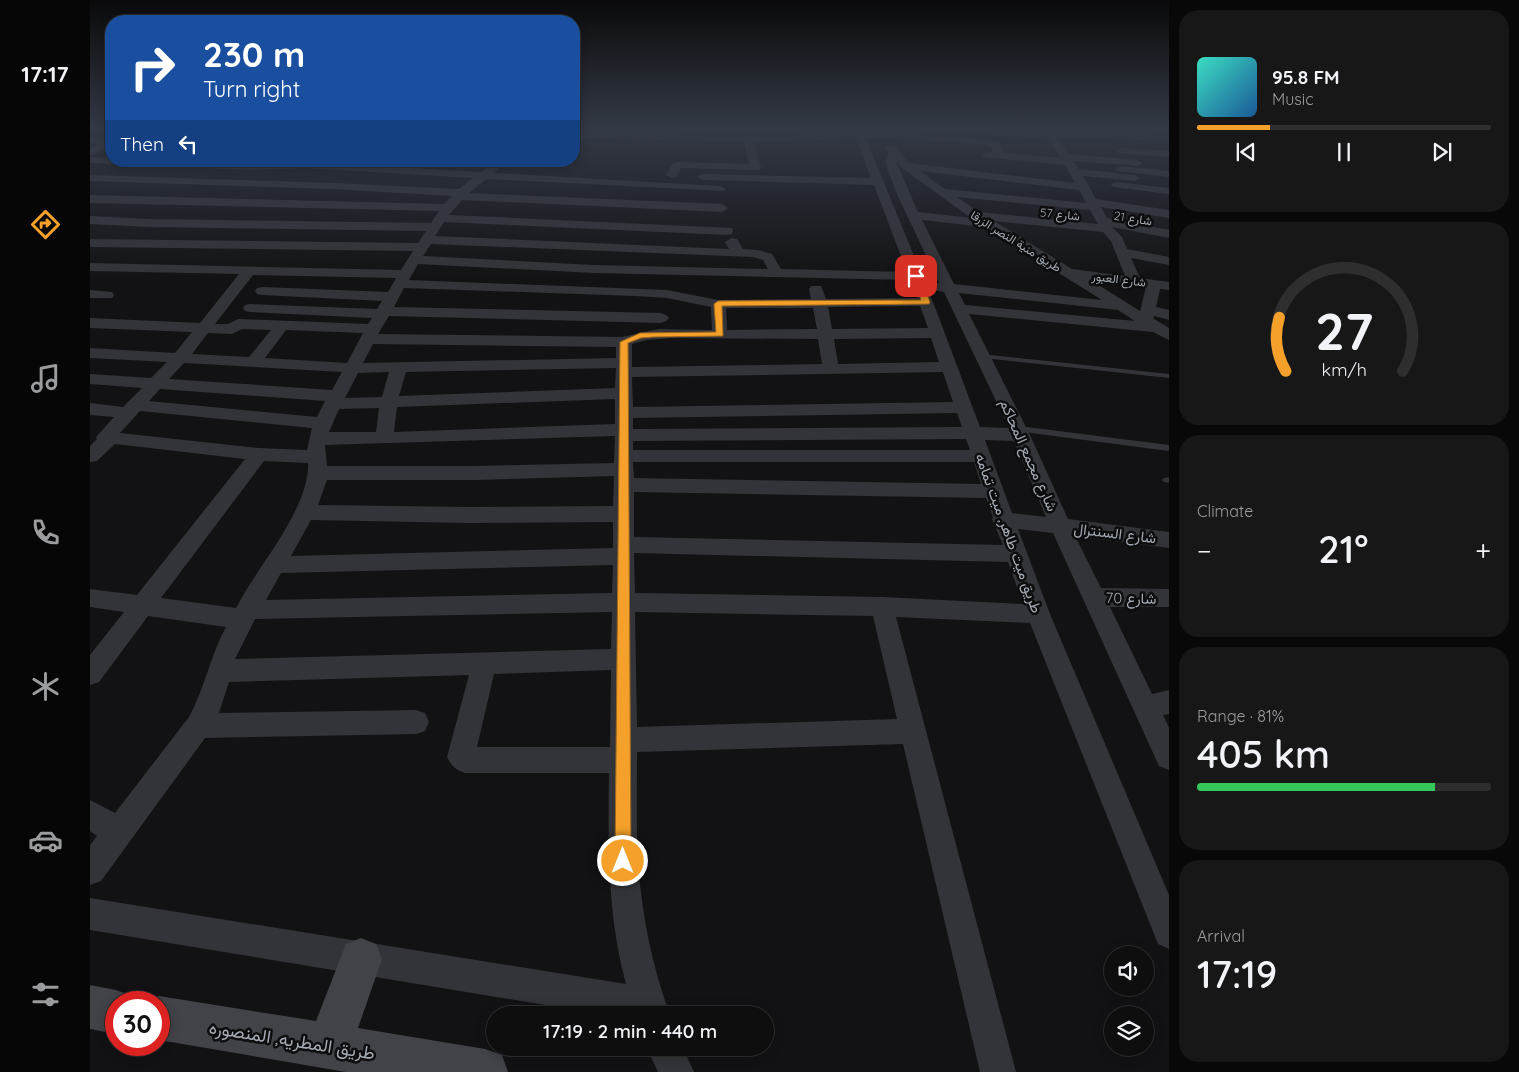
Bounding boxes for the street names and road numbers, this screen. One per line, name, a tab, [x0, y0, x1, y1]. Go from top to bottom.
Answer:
street label: شارع 57	[1039, 204, 1081, 226]
street label: طريق منية النصر الزرقا	[967, 207, 1064, 276]
street label: شارع 21	[1112, 208, 1153, 230]
street label: شارع العبور	[1090, 268, 1147, 292]
street label: شارع مجمع المحاكم	[994, 396, 1062, 515]
street label: طريق ميت طاهر, ميت تمامه	[970, 451, 1047, 616]
street label: شارع السنترال	[1072, 519, 1158, 549]
street label: شارع 70	[1105, 588, 1157, 610]
street label: طريق المطريه, المنصوره	[207, 1016, 377, 1064]

